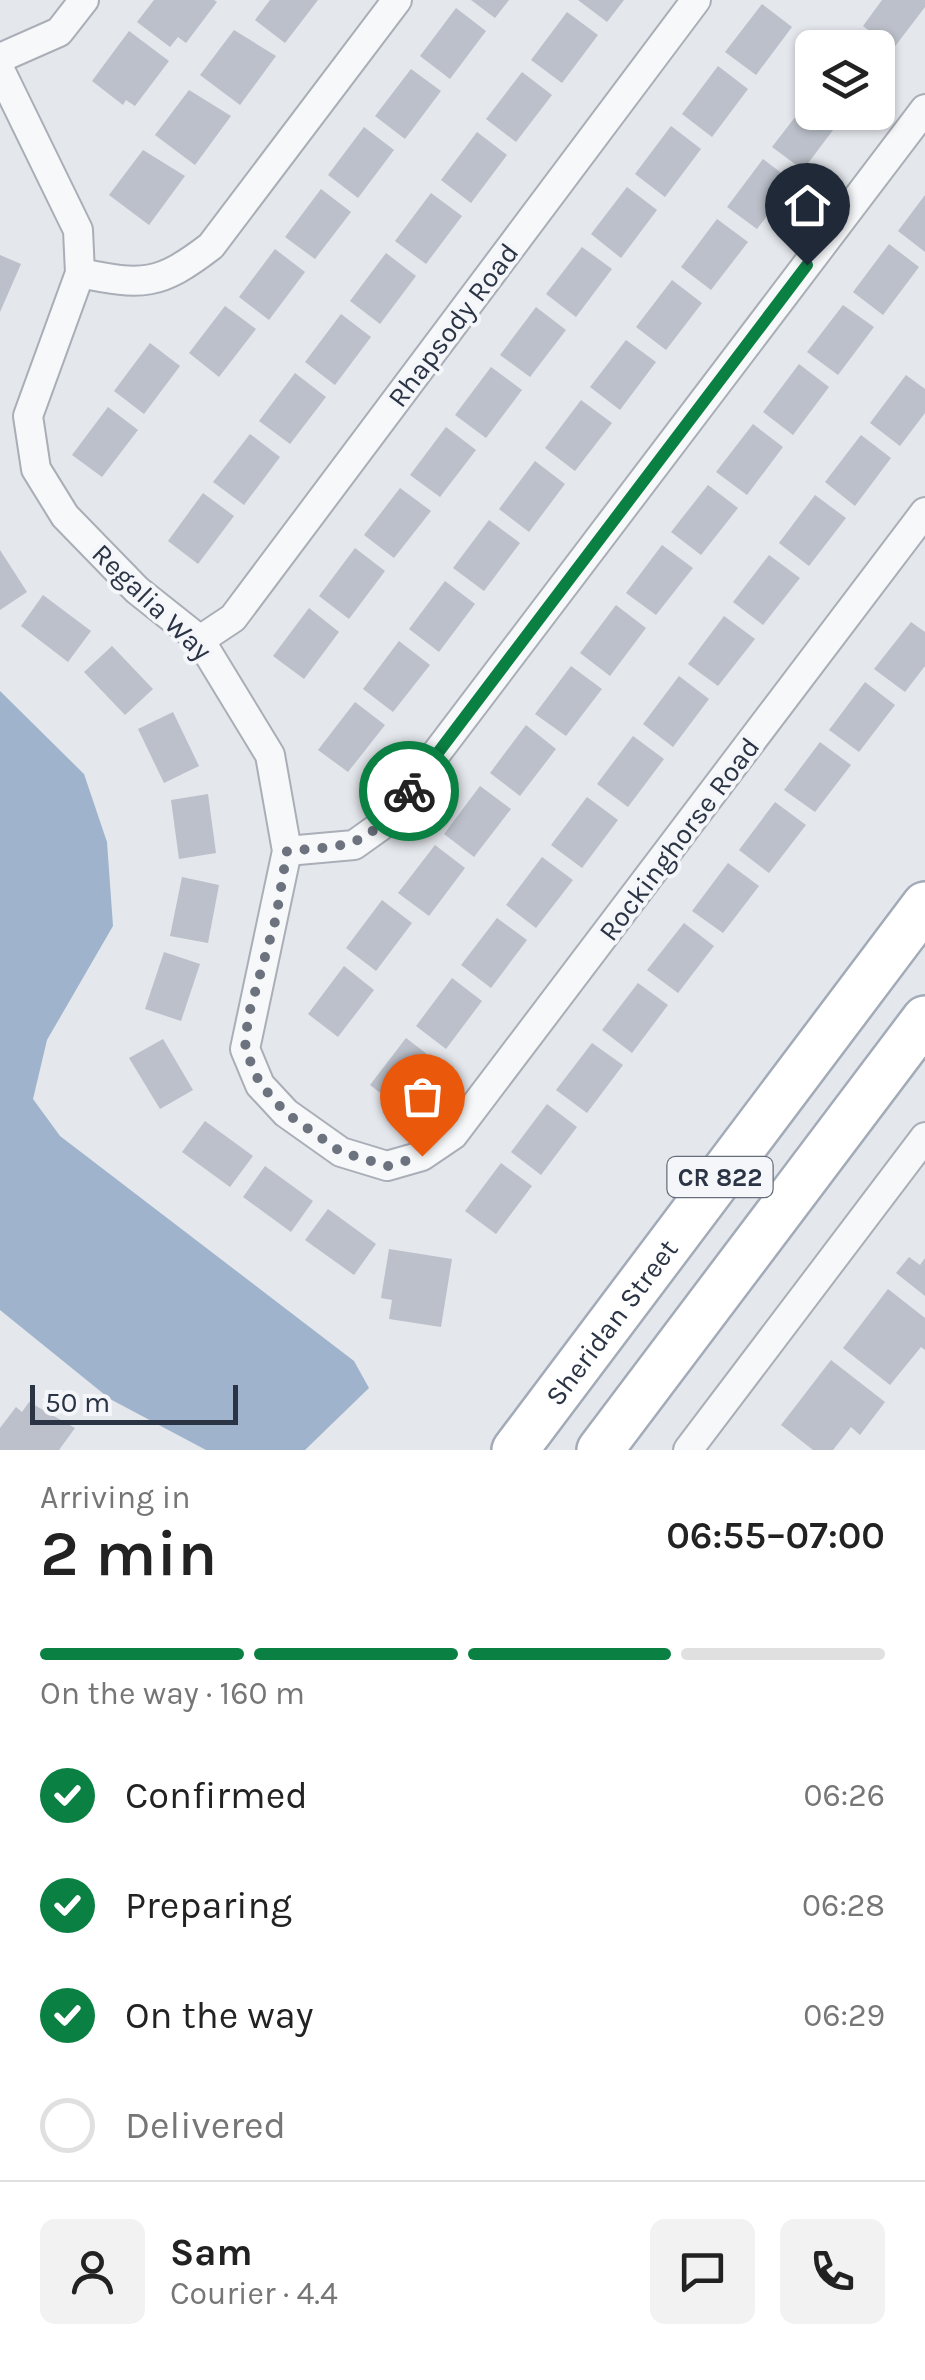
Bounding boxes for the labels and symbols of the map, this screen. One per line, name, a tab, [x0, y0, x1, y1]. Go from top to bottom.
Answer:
pin	[765, 163, 850, 266]
street label: Rhapsody Road	[381, 237, 525, 413]
street label: Regalia Way	[85, 537, 219, 667]
street label: Rockinghorse Road	[592, 731, 766, 947]
courier	[359, 741, 459, 841]
pin	[380, 1054, 465, 1157]
road number: CR 822	[668, 1157, 772, 1197]
street label: Sheridan Street	[538, 1233, 684, 1412]
scale bar	[30, 1380, 238, 1424]

